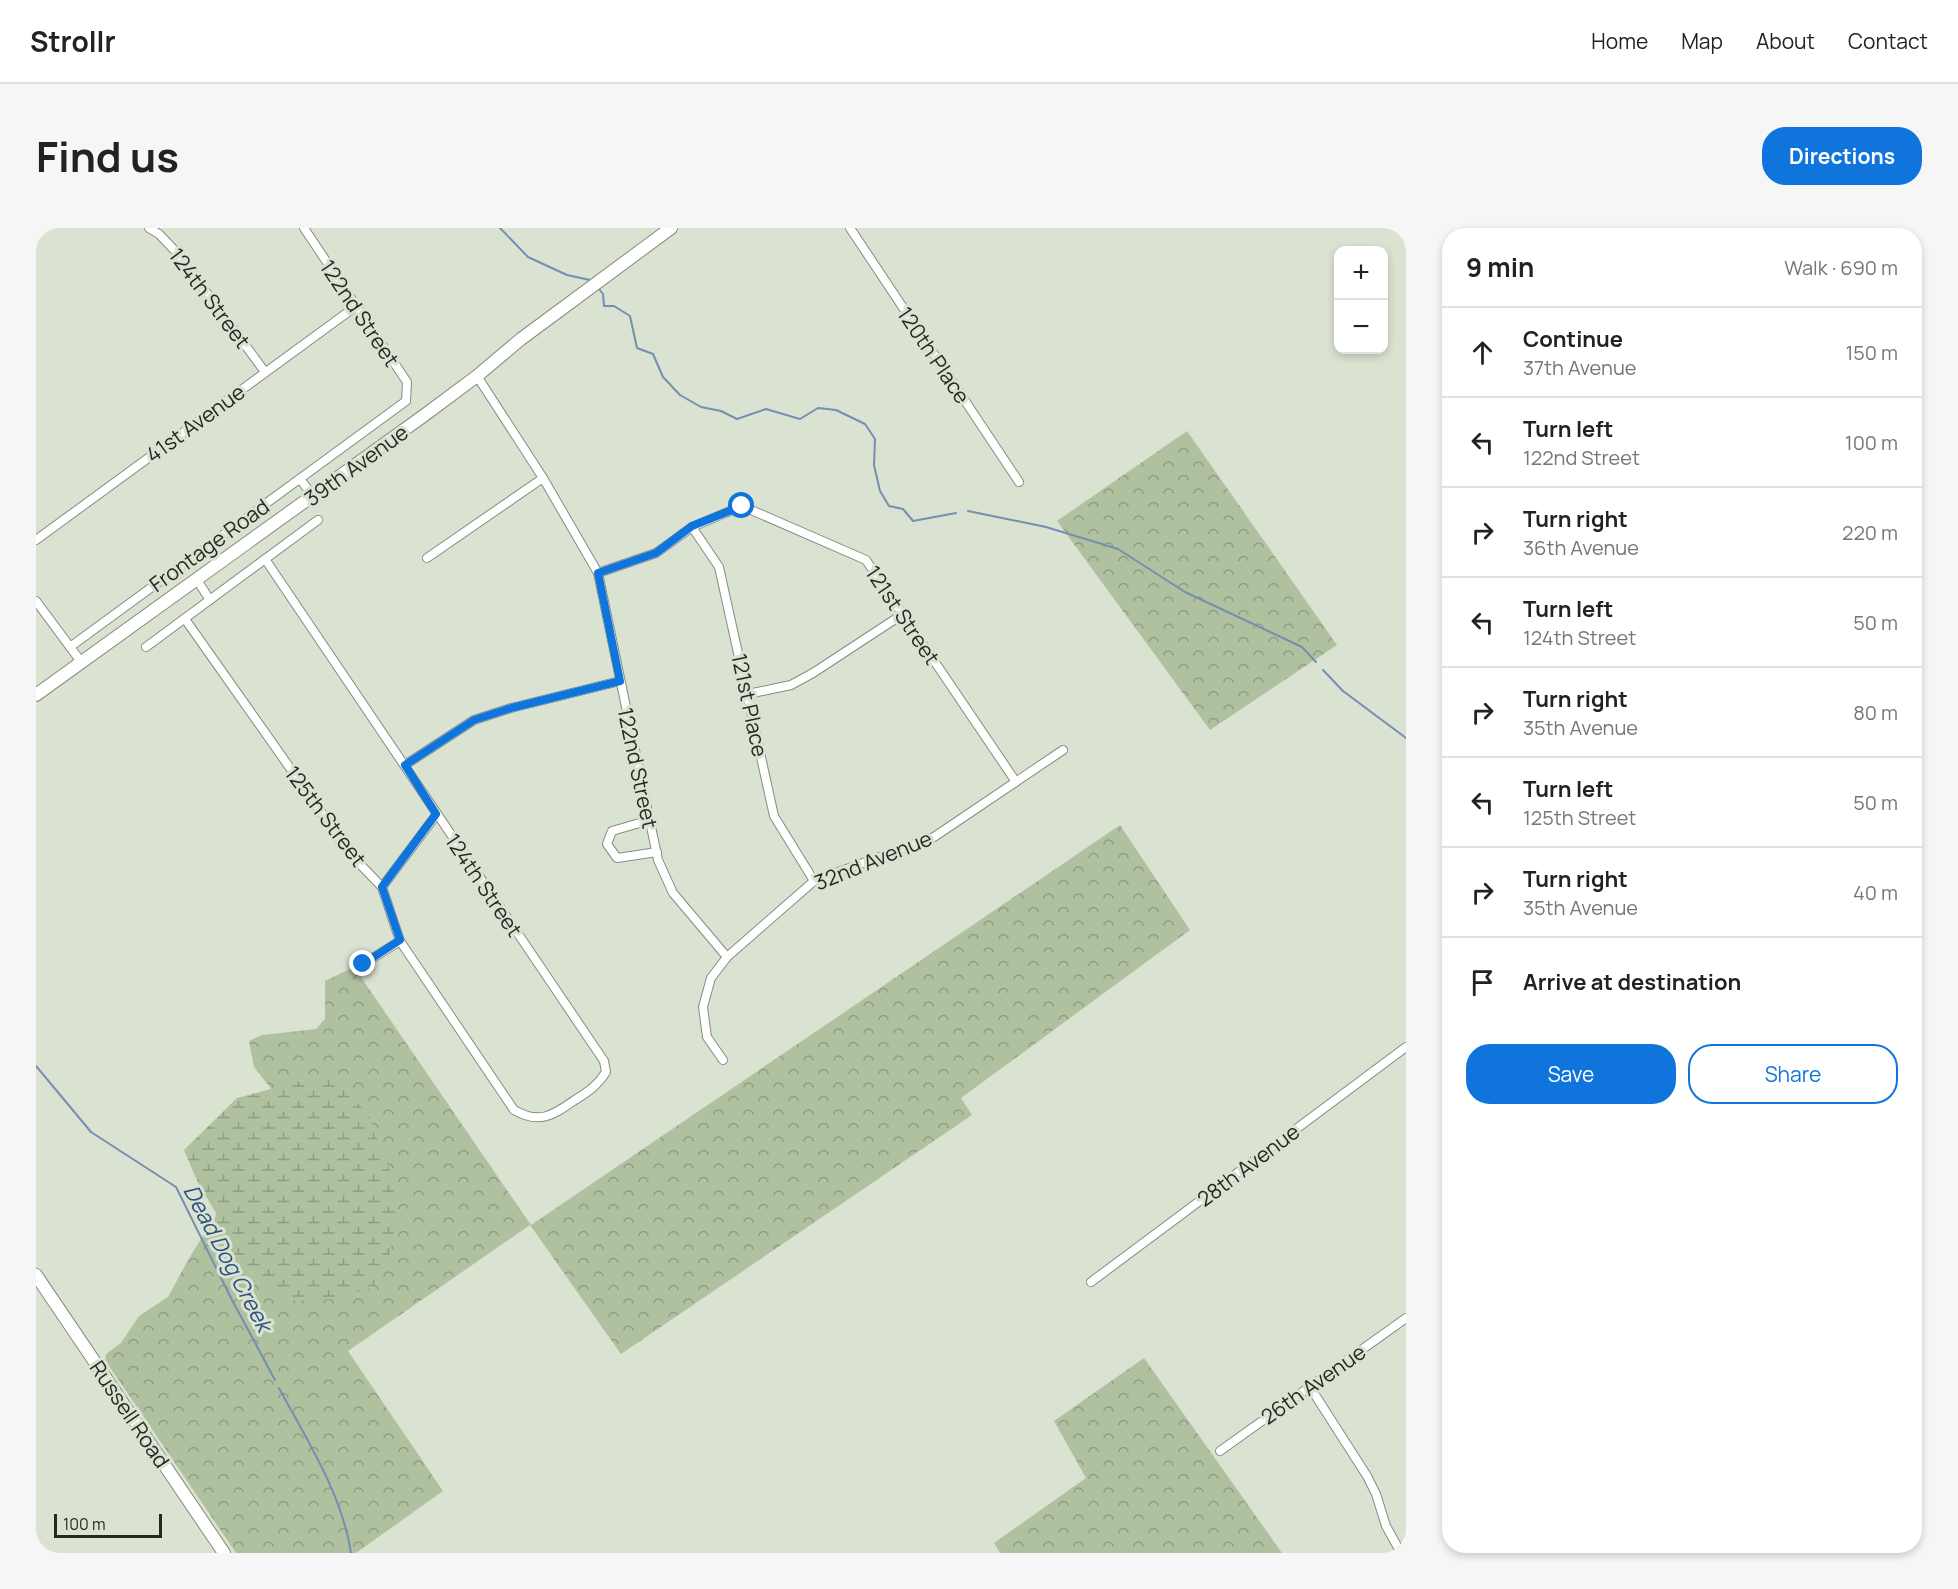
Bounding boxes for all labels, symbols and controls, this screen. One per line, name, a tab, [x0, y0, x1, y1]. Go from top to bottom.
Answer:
text: Strollr	[30, 22, 116, 60]
text: Home	[1591, 27, 1648, 55]
text: Map	[1681, 27, 1723, 55]
text: About	[1756, 27, 1815, 55]
text: Contact	[1848, 27, 1928, 55]
text: Find us	[36, 127, 179, 185]
button: Directions	[1762, 127, 1922, 185]
street label: 124th Street	[163, 242, 257, 354]
map controls	[1334, 246, 1388, 354]
button: +	[1334, 246, 1388, 300]
text: 9 min	[1466, 249, 1534, 285]
street label: 122nd Street	[314, 254, 406, 372]
text: Walk · 690 m	[1784, 254, 1898, 281]
button: −	[1334, 300, 1388, 354]
street label: 120th Place	[891, 301, 977, 409]
text: Continue	[1523, 324, 1623, 354]
icon: ahead	[1466, 336, 1499, 369]
text: 150 m	[1845, 339, 1898, 366]
text: 37th Avenue	[1523, 354, 1636, 381]
street label: 41st Avenue	[140, 378, 250, 468]
text: Turn left	[1523, 414, 1613, 444]
street label: 39th Avenue	[299, 418, 413, 512]
icon: left	[1466, 426, 1499, 459]
text: 100 m	[1845, 429, 1898, 456]
text: 122nd Street	[1523, 444, 1640, 471]
street label: Frontage Road	[143, 492, 275, 598]
route start	[728, 492, 754, 518]
text: Turn right	[1523, 504, 1628, 534]
icon: right	[1466, 516, 1499, 549]
text: 220 m	[1842, 519, 1898, 546]
text: 36th Avenue	[1523, 534, 1639, 561]
street label: 121st Street	[860, 560, 946, 670]
text: Turn left	[1523, 594, 1613, 624]
icon: left	[1466, 606, 1499, 639]
text: 50 m	[1853, 609, 1898, 636]
text: 124th Street	[1523, 624, 1636, 651]
street label: 121st Place	[725, 651, 775, 759]
text: Turn right	[1523, 684, 1628, 714]
icon: right	[1466, 696, 1499, 729]
text: 80 m	[1853, 699, 1898, 726]
street label: 122nd Street	[612, 705, 664, 831]
text: 35th Avenue	[1523, 714, 1638, 741]
street label: 125th Street	[279, 760, 373, 872]
text: Turn left	[1523, 774, 1613, 804]
icon: left	[1466, 786, 1499, 819]
text: 50 m	[1853, 789, 1898, 816]
text: 125th Street	[1523, 804, 1636, 831]
street label: 32nd Avenue	[810, 824, 936, 896]
street label: 124th Street	[439, 828, 529, 942]
text: Turn right	[1523, 864, 1628, 894]
icon: right	[1466, 876, 1499, 909]
text: 40 m	[1853, 879, 1898, 906]
text: 35th Avenue	[1523, 894, 1638, 921]
route end	[349, 950, 375, 976]
icon: arrive	[1466, 966, 1499, 999]
text: Arrive at destination	[1523, 967, 1741, 997]
button: Save	[1466, 1044, 1676, 1104]
button: Share	[1688, 1044, 1898, 1104]
street label: 28th Avenue	[1191, 1117, 1305, 1213]
water label: Dead Dog Creek	[177, 1179, 281, 1339]
street label: 26th Avenue	[1255, 1338, 1371, 1430]
street label: Russell Road	[84, 1355, 176, 1473]
scale bar	[54, 1511, 162, 1538]
text: 100 m	[63, 1513, 106, 1535]

